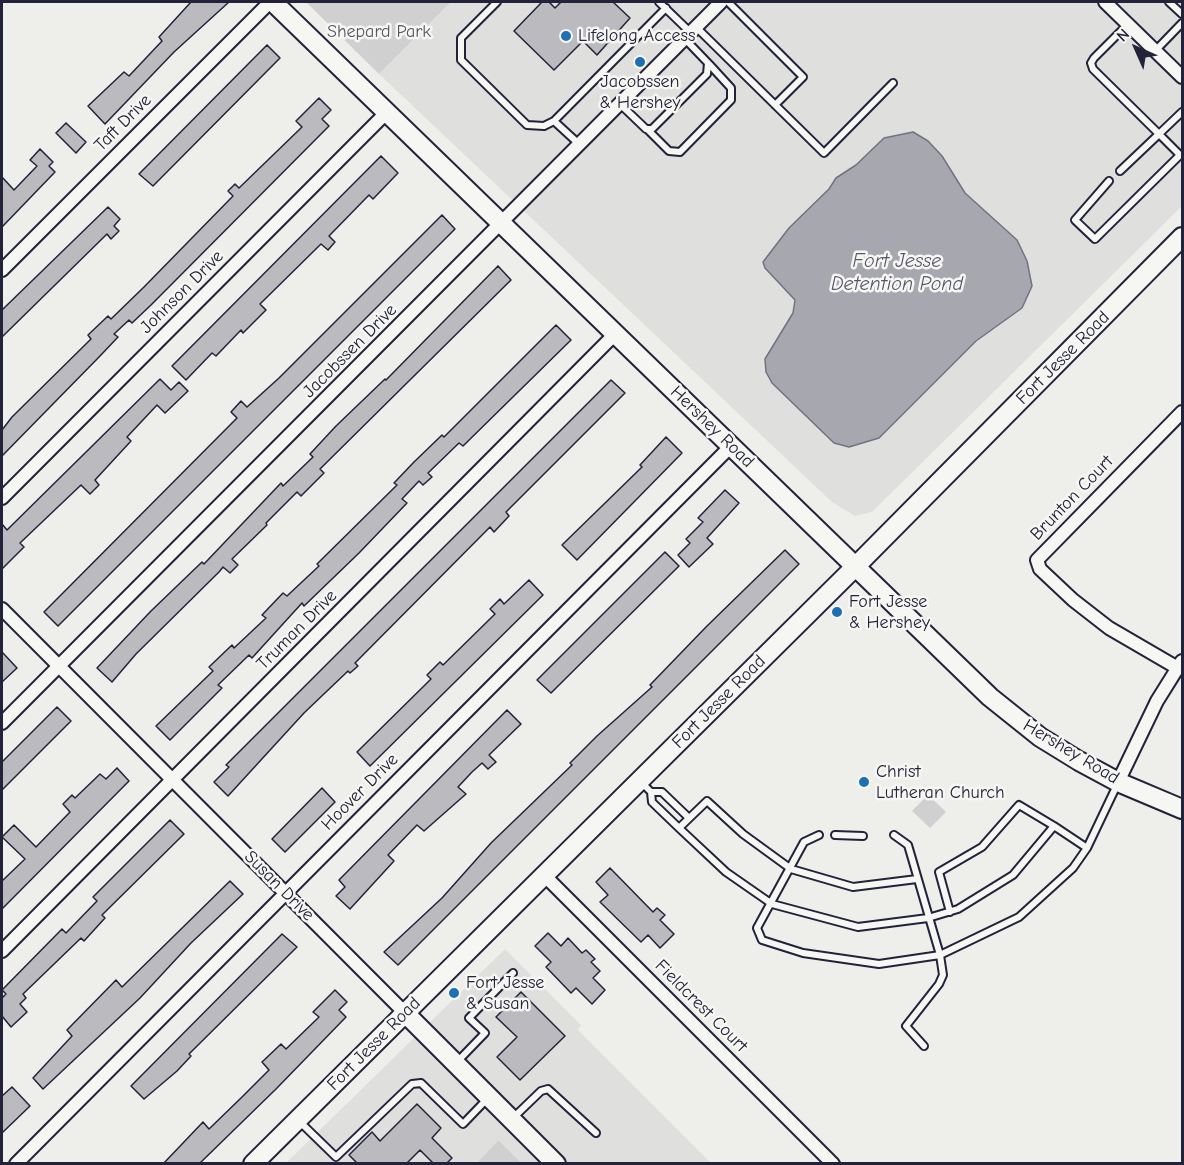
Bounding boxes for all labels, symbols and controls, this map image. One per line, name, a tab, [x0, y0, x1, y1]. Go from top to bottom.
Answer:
north arrow	[1106, 18, 1166, 78]
park label: Shepard Park	[327, 21, 431, 43]
place label: Lifelong Access	[578, 25, 696, 47]
text: N	[1113, 25, 1133, 45]
marker: Lifelong Access	[559, 29, 573, 43]
marker: Jacobssen & Hershey	[633, 55, 647, 69]
place label: Jacobssen & Hershey	[600, 71, 680, 113]
street label: Taft Drive	[90, 90, 156, 156]
street label: Johnson Drive	[136, 246, 228, 338]
water label: Fort Jesse Detention Pond	[831, 249, 963, 296]
street label: Jacobssen Drive	[299, 300, 401, 402]
street label: Fort Jesse Road	[1012, 307, 1114, 409]
street label: Hershey Road	[666, 382, 758, 472]
street label: Brunton Court	[1026, 451, 1118, 545]
street label: Truman Drive	[252, 585, 342, 675]
place label: Fort Jesse & Hershey	[849, 591, 930, 634]
marker: Fort Jesse & Hershey	[830, 605, 844, 619]
street label: Fort Jesse Road	[668, 651, 770, 753]
street label: Hershey Road	[1019, 715, 1123, 789]
street label: Hoover Drive	[317, 749, 403, 835]
place label: Christ Lutheran Church	[876, 761, 1005, 804]
marker: Christ Lutheran Church	[857, 775, 871, 789]
street label: Susan Drive	[239, 846, 319, 926]
street label: Fieldcrest Court	[650, 955, 752, 1057]
place label: Fort Jesse & Susan	[466, 972, 544, 1014]
marker: Fort Jesse & Susan	[447, 986, 461, 1000]
street label: Fort Jesse Road	[323, 993, 425, 1095]

